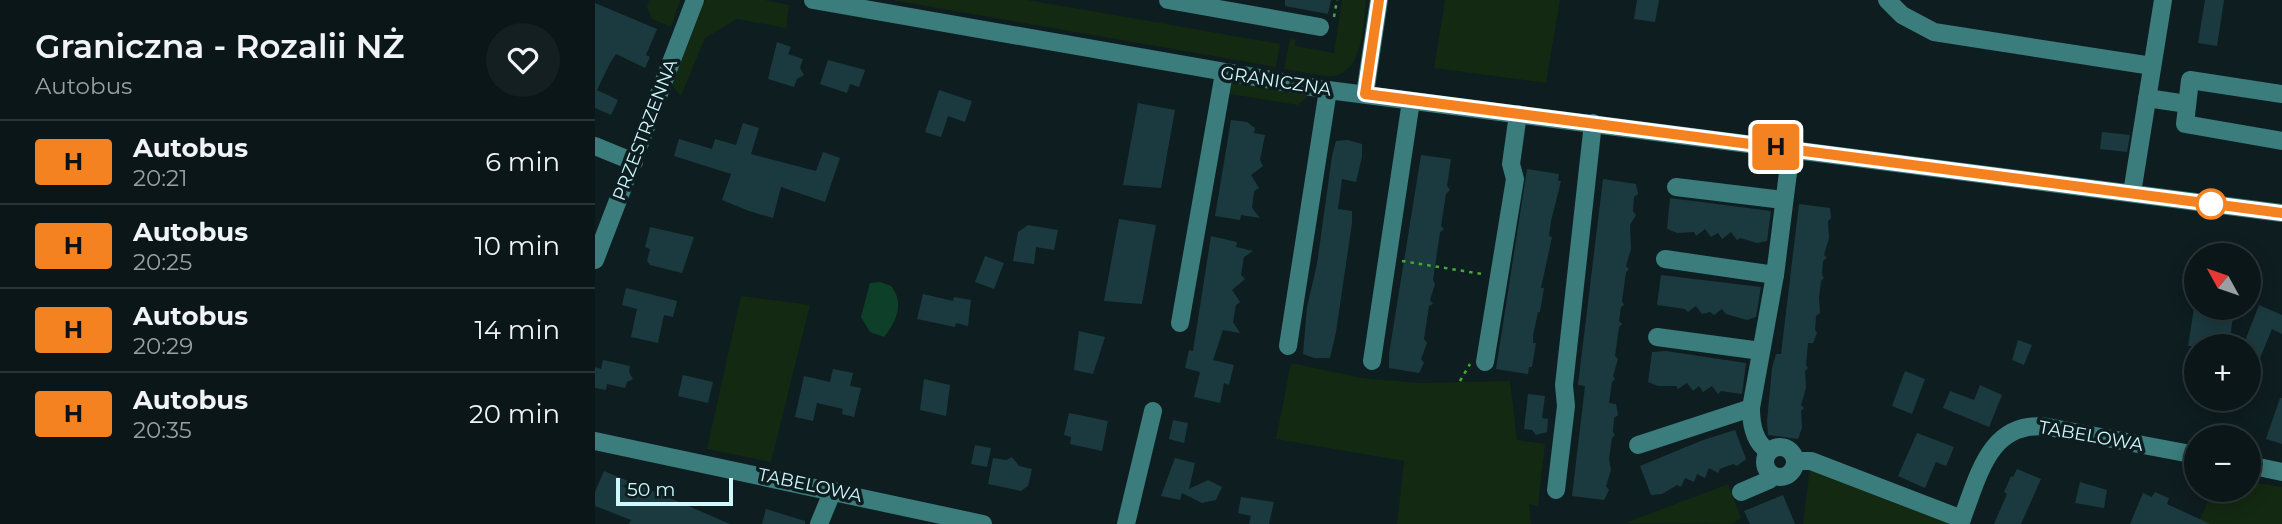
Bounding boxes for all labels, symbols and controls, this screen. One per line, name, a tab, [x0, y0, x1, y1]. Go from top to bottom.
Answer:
button: heart	[486, 23, 560, 97]
text: Graniczna - Rozalii NŻ	[35, 26, 404, 66]
street label: PRZESTRZENNA	[608, 56, 682, 204]
street label: GRANICZNA	[1219, 61, 1333, 101]
text: Autobus	[35, 72, 132, 100]
line badge: H	[1753, 124, 1799, 170]
text: Autobus	[133, 132, 248, 164]
text: H	[1766, 132, 1786, 161]
text: 6 min	[485, 146, 560, 178]
text: H	[64, 147, 83, 176]
text: 20:21	[133, 164, 187, 192]
unlabelled marker	[2196, 189, 2226, 219]
text: Autobus	[133, 216, 248, 248]
text: 10 min	[474, 230, 560, 262]
text: H	[64, 231, 83, 260]
north arrow	[2184, 243, 2261, 320]
map controls	[2184, 243, 2261, 502]
text: 20:25	[133, 248, 192, 276]
text: Autobus	[133, 300, 248, 332]
text: 14 min	[474, 314, 560, 346]
text: H	[64, 315, 83, 344]
text: 20:29	[133, 332, 193, 360]
button: +	[2184, 334, 2261, 411]
text: Autobus	[133, 384, 248, 416]
text: 20 min	[469, 398, 560, 430]
text: H	[64, 399, 83, 428]
text: 20:35	[133, 416, 192, 444]
street label: TABELOWA	[2037, 416, 2145, 456]
button: −	[2184, 425, 2261, 502]
street label: TABELOWA	[756, 463, 864, 507]
scale bar	[616, 475, 733, 507]
text: 50 m	[627, 478, 675, 501]

